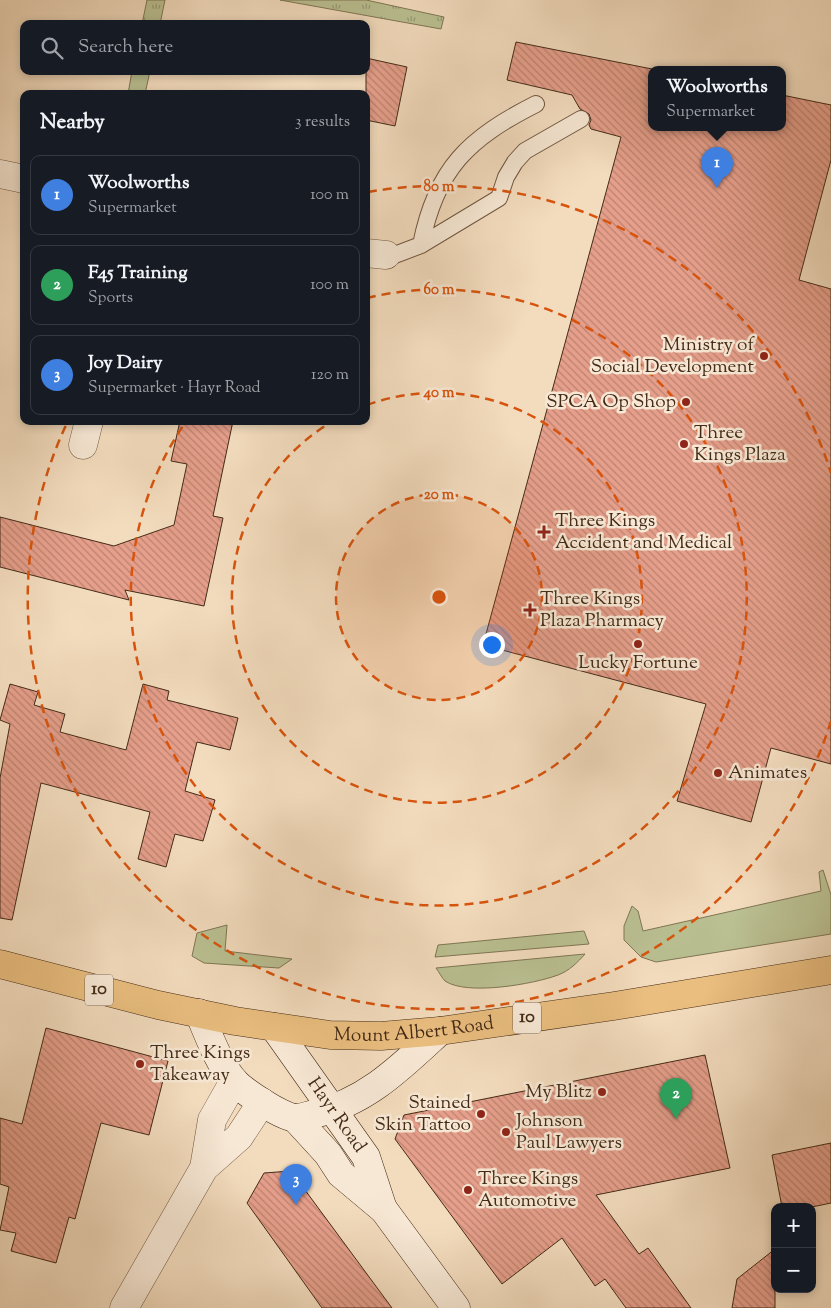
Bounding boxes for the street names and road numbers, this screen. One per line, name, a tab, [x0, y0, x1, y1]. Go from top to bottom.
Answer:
road number: 10	[85, 974, 113, 1006]
road number: 10	[513, 1002, 541, 1034]
street label: Mount Albert Road	[333, 1010, 496, 1050]
street label: Hayr Road	[300, 1072, 373, 1159]

